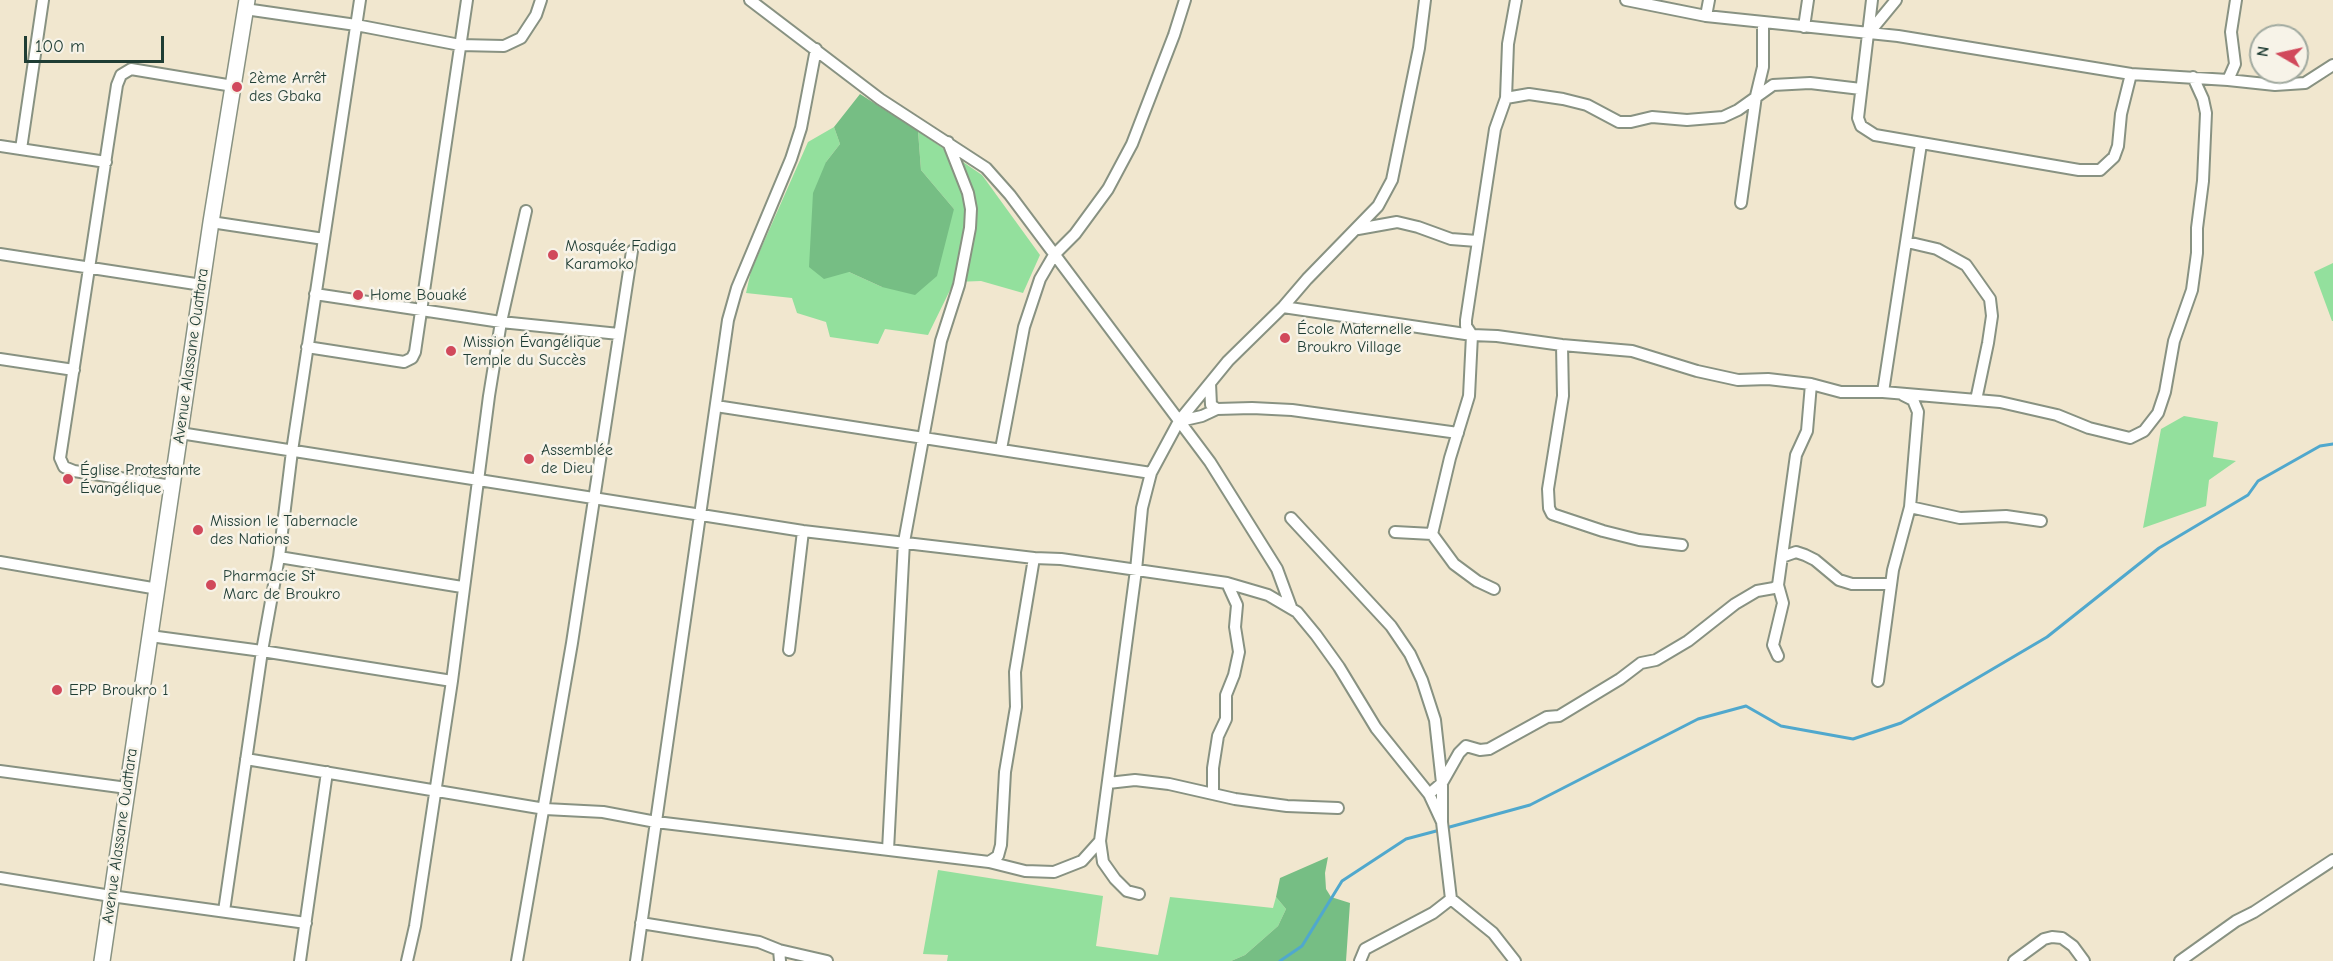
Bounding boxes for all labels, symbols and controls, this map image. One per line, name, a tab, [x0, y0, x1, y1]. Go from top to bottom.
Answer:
scale bar	[27, 24, 166, 62]
north arrow	[2249, 24, 2309, 84]
text: 100 m	[35, 36, 85, 57]
text: N	[2253, 45, 2273, 58]
place label: 2ème Arrêt des Gbaka	[249, 68, 326, 106]
marker: 2ème Arrêt des Gbaka	[230, 80, 244, 94]
place label: Mosquée Fadiga Karamoko	[565, 236, 677, 274]
marker: Mosquée Fadiga Karamoko	[546, 248, 560, 262]
street label: Avenue Alassane Ouattara	[169, 267, 213, 445]
place label: Home Bouaké	[370, 285, 467, 305]
marker: Home Bouaké	[351, 288, 365, 302]
place label: École Maternelle Broukro Village	[1297, 319, 1412, 357]
marker: École Maternelle Broukro Village	[1278, 331, 1292, 345]
place label: Mission Évangélique Temple du Succès	[463, 332, 601, 370]
marker: Mission Évangélique Temple du Succès	[444, 344, 458, 358]
place label: Assemblée de Dieu	[541, 440, 613, 478]
marker: Assemblée de Dieu	[522, 452, 536, 466]
place label: Église Protestante Évangélique	[80, 460, 201, 498]
marker: Église Protestante Évangélique	[61, 472, 75, 486]
place label: Mission le Tabernacle des Nations	[210, 511, 358, 549]
marker: Mission le Tabernacle des Nations	[191, 523, 205, 537]
place label: Pharmacie St Marc de Broukro	[223, 566, 340, 604]
marker: Pharmacie St Marc de Broukro	[204, 578, 218, 592]
place label: EPP Broukro 1	[69, 680, 169, 700]
marker: EPP Broukro 1	[50, 683, 64, 697]
street label: Avenue Alassane Ouattara	[98, 747, 142, 925]

